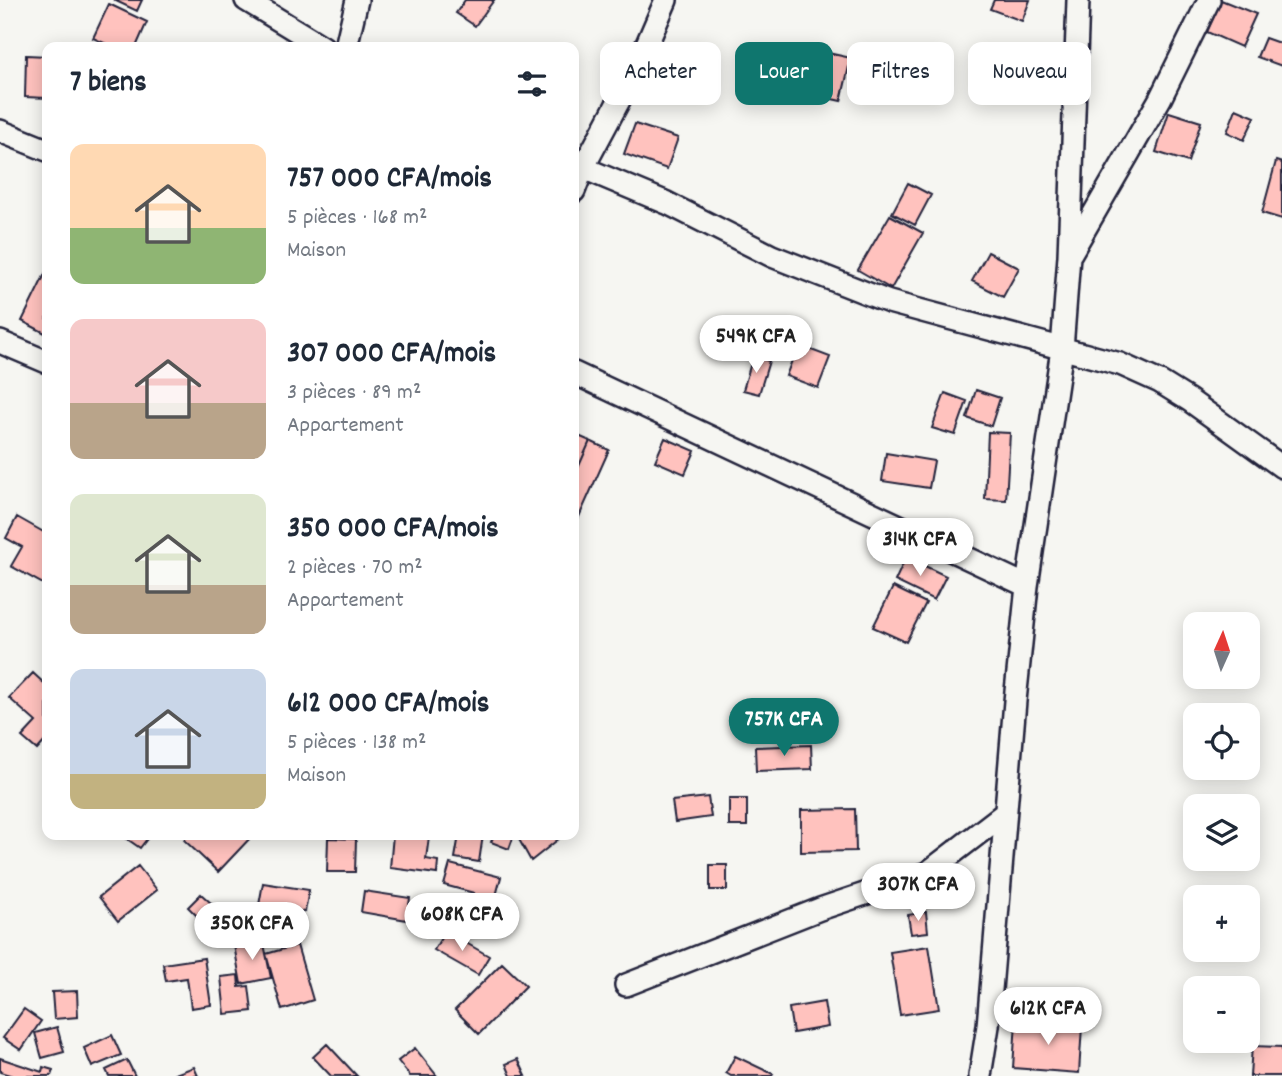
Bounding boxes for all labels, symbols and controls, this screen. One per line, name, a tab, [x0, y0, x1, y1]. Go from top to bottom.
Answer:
chip: Acheter	[600, 42, 721, 105]
chip: Louer	[735, 42, 833, 105]
chip: Filtres	[847, 42, 954, 105]
chip: Nouveau	[968, 42, 1091, 105]
text: 7 biens	[70, 63, 147, 106]
icon: filters	[513, 65, 551, 103]
text: 757 000 CFA/mois	[287, 159, 492, 202]
icon: home	[126, 172, 210, 256]
text: 5 pièces · 168 m²	[287, 202, 427, 235]
text: Maison	[287, 235, 346, 268]
pin: 549K CFA	[684, 316, 828, 375]
text: 549K CFA	[716, 321, 796, 354]
text: 307 000 CFA/mois	[287, 334, 496, 377]
icon: home	[126, 347, 210, 431]
text: 3 pièces · 89 m²	[287, 377, 421, 410]
text: Appartement	[287, 410, 404, 443]
text: 350 000 CFA/mois	[287, 509, 499, 552]
pin: 314K CFA	[848, 518, 992, 578]
icon: home	[126, 522, 210, 606]
text: 314K CFA	[883, 524, 957, 557]
text: 2 pièces · 70 m²	[287, 552, 423, 585]
text: Appartement	[287, 585, 404, 618]
north arrow	[1183, 612, 1260, 690]
map controls	[1183, 612, 1260, 1053]
text: 612 000 CFA/mois	[287, 684, 489, 727]
icon: home	[126, 697, 210, 781]
pin: 757K CFA	[712, 698, 856, 758]
button: locate	[1183, 703, 1260, 780]
text: 757K CFA	[745, 704, 823, 737]
text: 5 pièces · 138 m²	[287, 727, 426, 760]
text: Maison	[287, 760, 346, 793]
button: layers	[1183, 794, 1260, 871]
pin: 307K CFA	[846, 864, 990, 923]
text: 307K CFA	[877, 869, 959, 902]
button: +	[1183, 885, 1260, 962]
pin: 608K CFA	[390, 894, 534, 953]
text: 608K CFA	[420, 899, 504, 932]
pin: 350K CFA	[180, 902, 324, 962]
text: 350K CFA	[210, 908, 294, 941]
button: −	[1183, 976, 1260, 1053]
pin: 612K CFA	[976, 988, 1120, 1047]
text: 612K CFA	[1010, 993, 1086, 1026]

